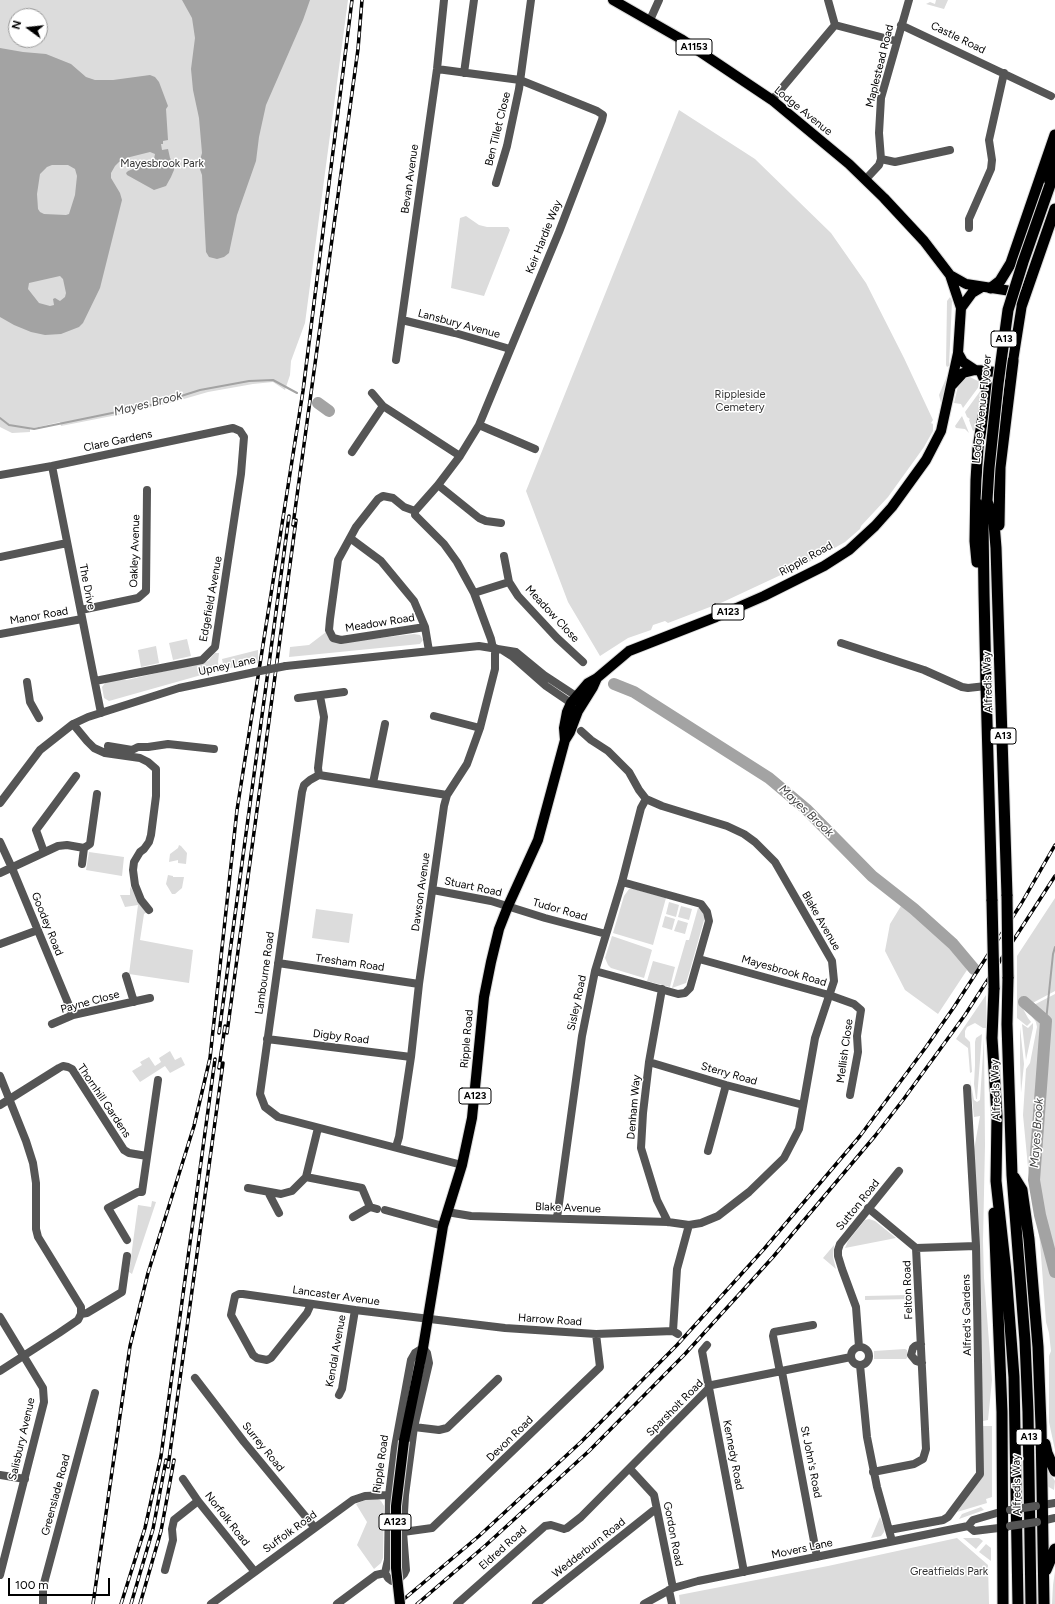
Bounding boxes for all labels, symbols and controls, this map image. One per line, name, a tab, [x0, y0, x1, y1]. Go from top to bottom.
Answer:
north arrow	[8, 8, 48, 48]
text: N	[10, 19, 24, 31]
street label: Castle Road	[928, 19, 988, 57]
street label: Maplestead Road	[863, 23, 897, 109]
road number: A1153	[676, 39, 712, 55]
street label: Lodge Avenue	[771, 84, 835, 138]
street label: Ben Tillet Close	[482, 91, 514, 167]
street label: Bevan Avenue	[399, 144, 421, 214]
park label: Mayesbrook Park	[120, 157, 204, 171]
street label: Keir Hardie Way	[523, 198, 565, 276]
street label: Lansbury Avenue	[416, 307, 502, 341]
road number: A13	[991, 331, 1017, 347]
street label: Lodge Avenue Flyover	[970, 354, 994, 464]
park label: Rippleside Cemetery	[715, 388, 765, 414]
water label: Mayes Brook	[112, 389, 184, 419]
street label: Clare Gardens	[82, 427, 154, 455]
street label: Oakley Avenue	[127, 514, 143, 588]
street label: Ripple Road	[777, 539, 835, 579]
street label: Edgefield Avenue	[197, 555, 225, 643]
street label: The Drive	[76, 563, 98, 611]
street label: Meadow Close	[522, 583, 582, 645]
street label: Manor Road	[9, 604, 69, 628]
road number: A123	[712, 604, 744, 620]
street label: Meadow Road	[344, 611, 416, 635]
street label: Alfred's Way	[980, 651, 996, 713]
street label: Upney Lane	[197, 653, 257, 679]
road number: A13	[990, 728, 1016, 744]
water label: Mayes Brook	[776, 782, 836, 840]
street label: Dawson Avenue	[409, 852, 433, 932]
street label: Stuart Road	[443, 874, 503, 900]
street label: Blake Avenue	[799, 889, 843, 953]
street label: Goodey Road	[28, 890, 66, 958]
street label: Tudor Road	[531, 896, 589, 924]
street label: Lambourne Road	[253, 931, 277, 1015]
street label: Tresham Road	[315, 952, 385, 974]
street label: Mayesbrook Road	[740, 953, 828, 989]
street label: Sisley Road	[565, 974, 589, 1032]
street label: Payne Close	[59, 988, 121, 1016]
street label: Ripple Road	[458, 1009, 476, 1069]
street label: Mellish Close	[834, 1018, 856, 1084]
street label: Digby Road	[312, 1027, 370, 1047]
street label: Alfred's Way	[988, 1059, 1004, 1121]
street label: Sterry Road	[699, 1060, 759, 1088]
street label: Thornhill Gardens	[74, 1062, 134, 1140]
street label: Denham Way	[625, 1074, 643, 1140]
road number: A123	[459, 1088, 491, 1104]
water label: Mayes Brook	[1027, 1098, 1047, 1168]
street label: Sutton Road	[833, 1177, 883, 1233]
street label: Blake Avenue	[535, 1200, 601, 1216]
street label: Felton Road	[900, 1260, 916, 1320]
street label: Alfred's Gardens	[960, 1274, 974, 1356]
street label: Lancaster Avenue	[292, 1283, 380, 1309]
street label: Harrow Road	[518, 1311, 582, 1329]
street label: Kendal Avenue	[323, 1314, 349, 1388]
street label: Sparsholt Road	[644, 1377, 706, 1439]
street label: Salisbury Avenue	[6, 1396, 38, 1482]
street label: Devon Road	[484, 1414, 536, 1464]
street label: Kennedy Road	[720, 1419, 746, 1491]
street label: Surrey Road	[239, 1420, 287, 1474]
street label: St John's Road	[798, 1425, 824, 1499]
road number: A13	[1016, 1429, 1042, 1445]
street label: Ripple Road	[370, 1434, 392, 1494]
street label: Greenslade Road	[39, 1453, 73, 1537]
street label: Alfred's Way	[1010, 1454, 1024, 1516]
street label: Norfolk Road	[202, 1489, 252, 1549]
street label: Gordon Road	[660, 1501, 686, 1567]
street label: Suffolk Road	[261, 1508, 319, 1556]
road number: A123	[379, 1514, 411, 1530]
street label: Wedderburn Road	[550, 1515, 628, 1581]
street label: Eldred Road	[476, 1523, 530, 1573]
street label: Movers Lane	[770, 1536, 834, 1562]
park label: Greatfields Park	[910, 1565, 988, 1579]
scale bar	[10, 1570, 112, 1596]
text: 100 m	[15, 1578, 49, 1592]

